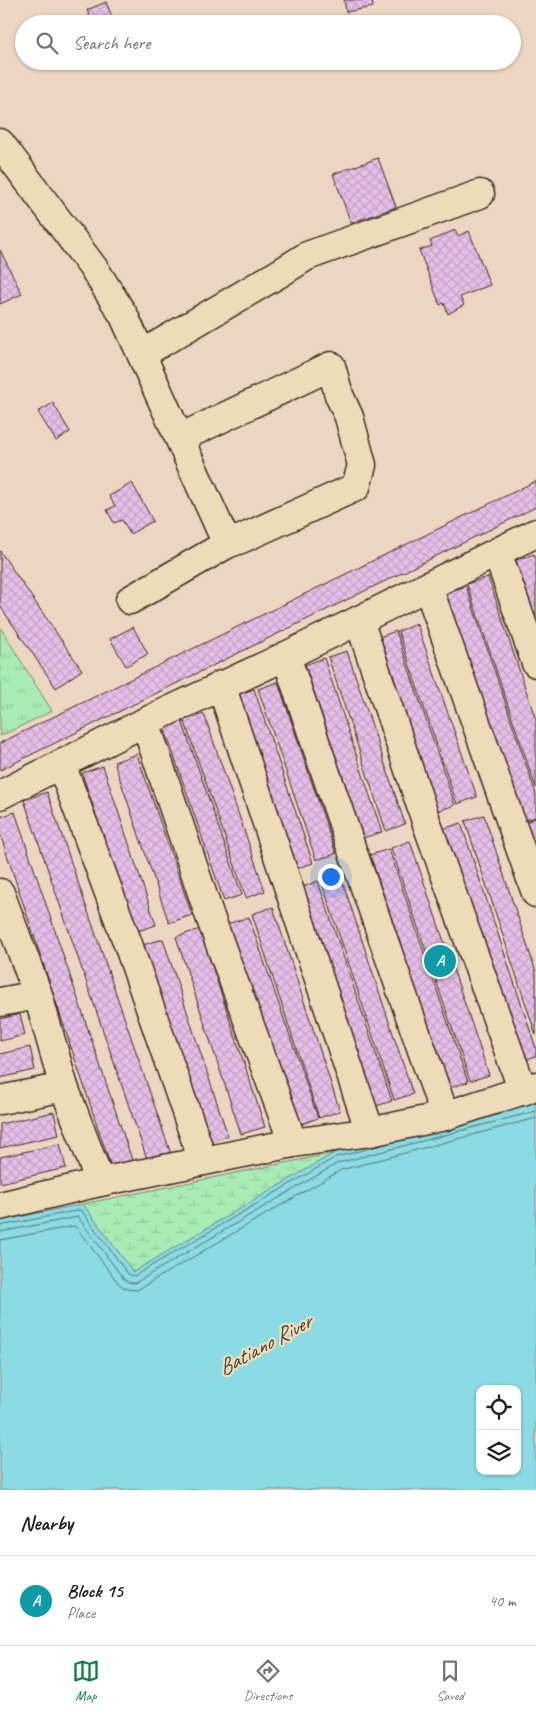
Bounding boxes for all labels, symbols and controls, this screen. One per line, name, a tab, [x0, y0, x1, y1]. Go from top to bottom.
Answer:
search box	[15, 15, 521, 70]
icon: search	[33, 29, 61, 57]
text: Search here	[73, 31, 150, 55]
your location	[318, 864, 344, 890]
pin: A	[424, 942, 456, 980]
water label: Batiano River	[213, 1306, 320, 1382]
map controls	[476, 1385, 521, 1475]
button: locate	[476, 1385, 521, 1430]
button: layers	[476, 1430, 521, 1475]
text: Nearby	[20, 1510, 73, 1536]
text: Block 15	[67, 1579, 123, 1603]
text: A	[32, 1591, 40, 1611]
text: 40 m	[489, 1591, 516, 1611]
text: Place	[67, 1603, 95, 1623]
tab: Map	[72, 1657, 100, 1704]
tab: Directions	[244, 1657, 292, 1704]
tab: Saved	[436, 1657, 464, 1704]

